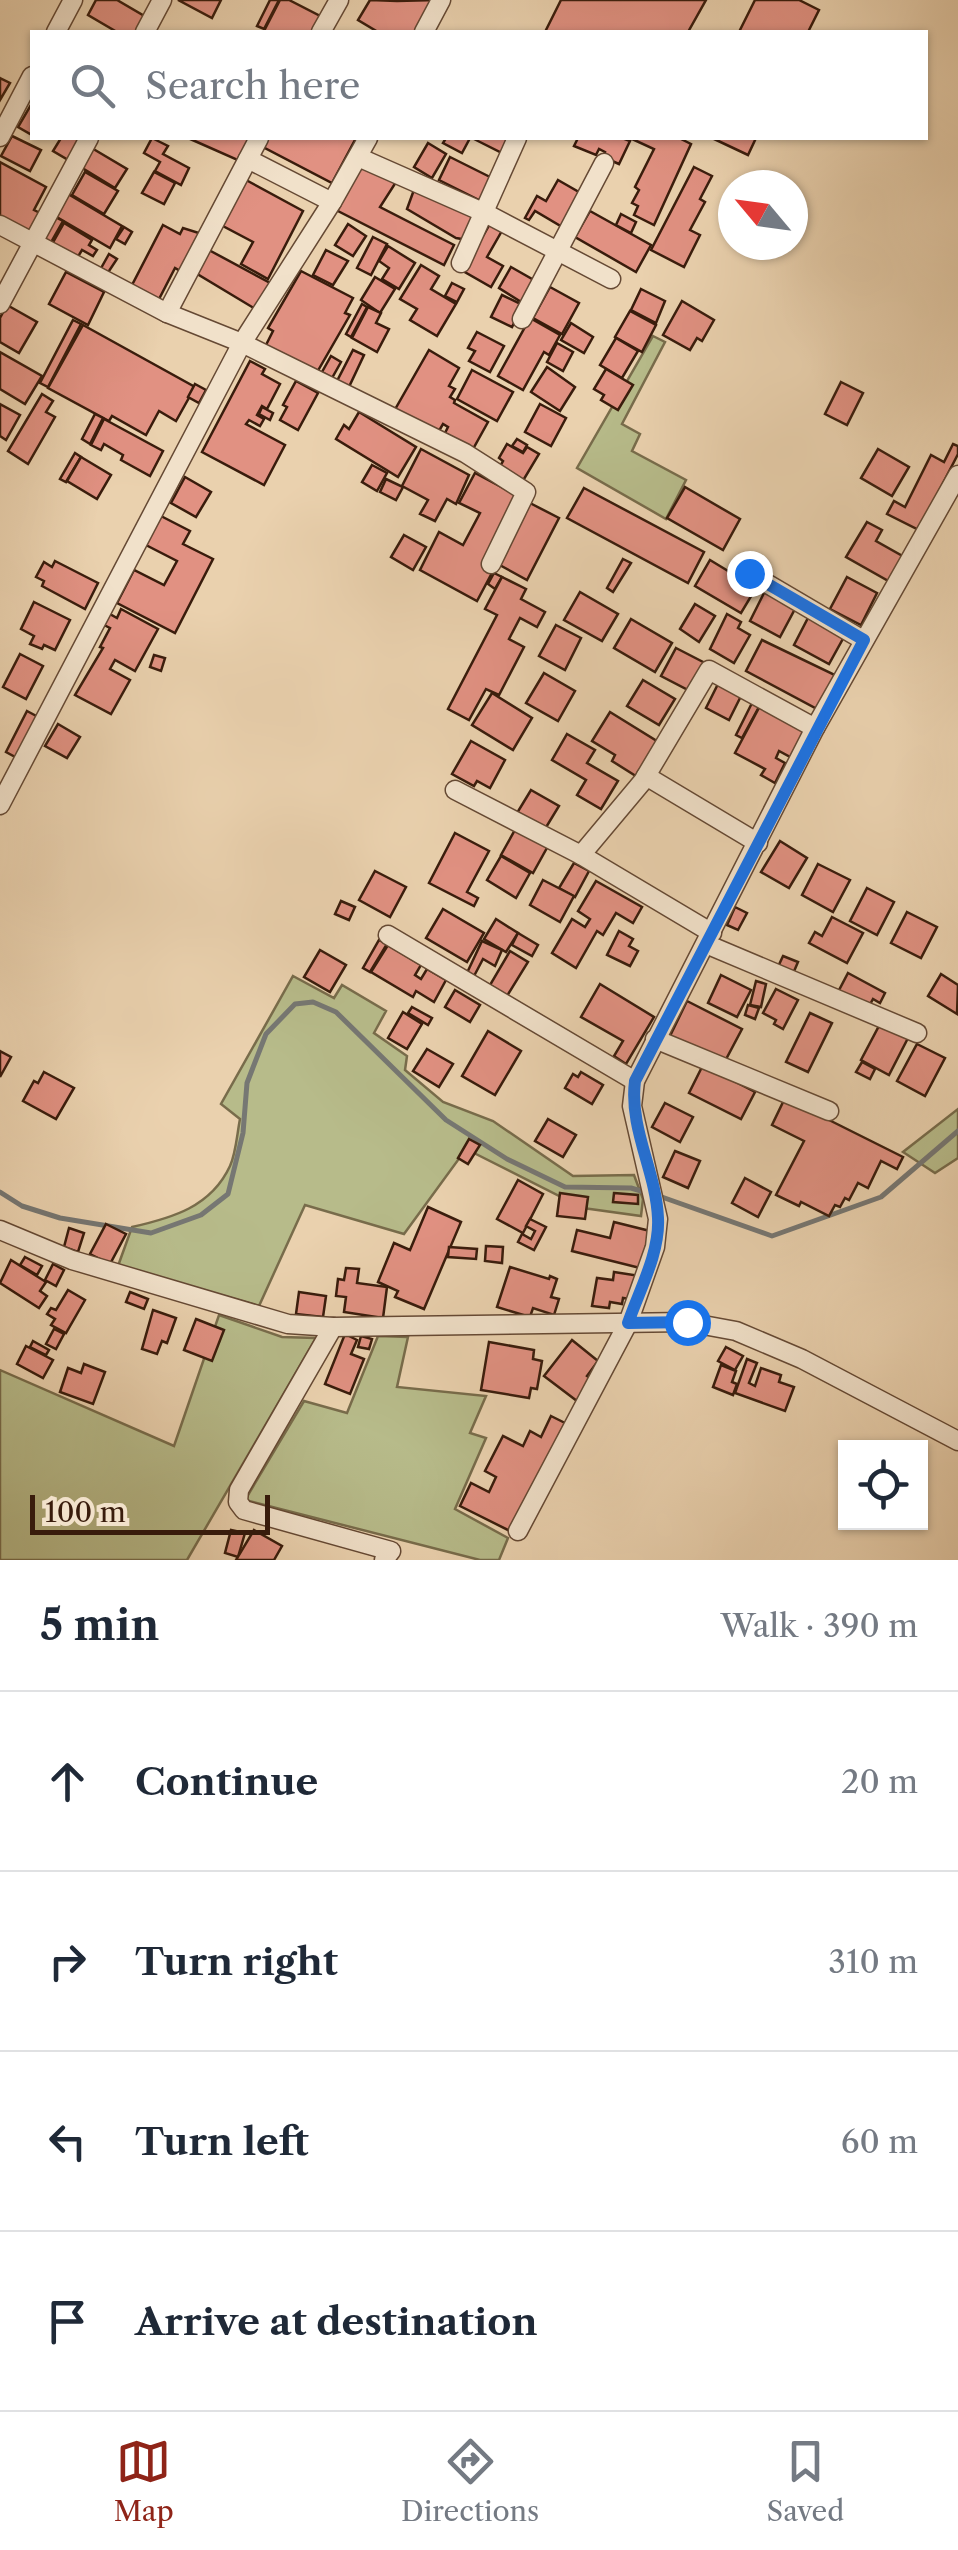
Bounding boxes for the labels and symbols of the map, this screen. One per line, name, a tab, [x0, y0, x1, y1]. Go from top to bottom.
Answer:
north arrow	[718, 170, 808, 260]
route end	[727, 551, 773, 597]
route start	[665, 1300, 711, 1346]
scale bar	[30, 1490, 270, 1534]

